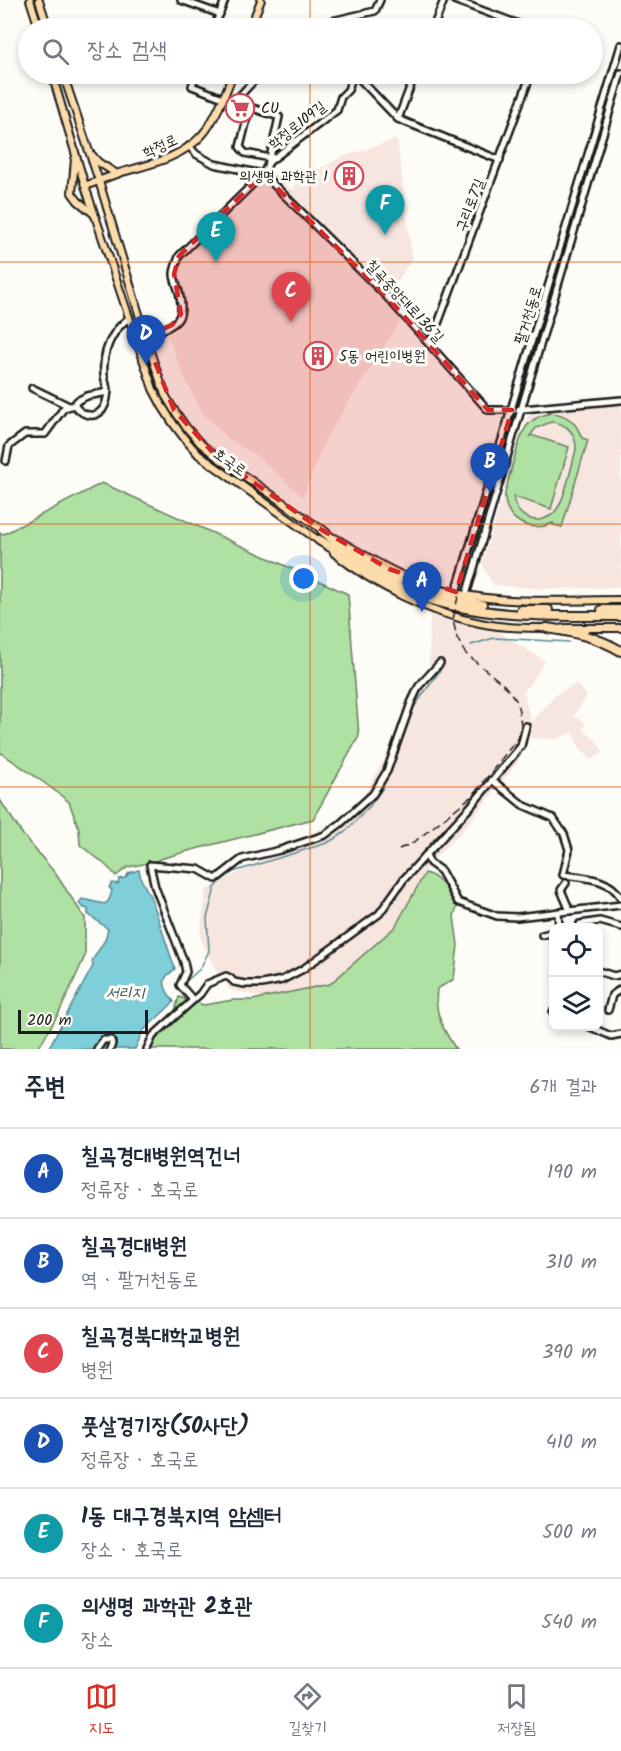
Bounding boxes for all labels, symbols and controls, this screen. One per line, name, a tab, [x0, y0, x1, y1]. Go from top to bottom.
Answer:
search box	[18, 18, 603, 84]
text: 장소 검색	[87, 34, 167, 69]
icon: search	[39, 35, 72, 68]
supermarket icon: CU	[224, 92, 256, 124]
street label: 학정로109길	[264, 95, 332, 156]
place label: CU	[261, 97, 279, 121]
street label: 학정로	[139, 129, 182, 165]
building icon: 의생명 과학관 1	[333, 160, 365, 192]
place label: 의생명 과학관 1	[239, 165, 328, 189]
street label: 구리로7길	[450, 175, 492, 235]
pin: F	[366, 186, 404, 235]
pin: E	[196, 212, 236, 262]
street label: 칠곡중앙대로136길	[359, 255, 449, 349]
pin: C	[272, 272, 310, 322]
street label: 팔거천동로	[509, 283, 549, 348]
pin: D	[126, 316, 166, 365]
building icon: 5동 어린이병원	[302, 340, 334, 372]
place label: 5동 어린이병원	[339, 345, 426, 369]
street label: 호국로	[208, 442, 251, 483]
pin: B	[470, 444, 510, 493]
pin: A	[402, 562, 442, 612]
your location	[289, 564, 318, 593]
map controls	[549, 923, 603, 1031]
button: locate	[549, 923, 603, 977]
button: layers	[549, 977, 603, 1031]
water label: 서리지	[106, 981, 146, 1006]
scale bar	[18, 1007, 148, 1034]
text: 200 m	[27, 1008, 71, 1033]
text: 주변	[24, 1067, 66, 1109]
text: 6개 결과	[530, 1072, 597, 1104]
text: 칠곡경대병원역건너	[81, 1140, 240, 1175]
text: A	[37, 1157, 50, 1189]
text: 190 m	[547, 1157, 597, 1189]
text: 정류장 · 호국로	[81, 1175, 198, 1207]
text: 칠곡경대병원	[81, 1230, 187, 1265]
text: B	[37, 1247, 50, 1279]
text: 310 m	[545, 1247, 597, 1279]
text: 역 · 팔거천동로	[81, 1265, 198, 1297]
text: 칠곡경북대학교병원	[81, 1320, 240, 1355]
text: C	[37, 1337, 50, 1369]
text: 390 m	[542, 1337, 597, 1369]
text: 병원	[81, 1355, 113, 1387]
text: 풋살경기장(50사단)	[81, 1410, 250, 1445]
text: D	[37, 1427, 50, 1459]
text: 410 m	[546, 1427, 597, 1459]
text: 정류장 · 호국로	[81, 1445, 198, 1477]
text: 1동 대구경북지역 암셈터	[81, 1500, 282, 1535]
text: E	[38, 1517, 49, 1549]
text: 500 m	[542, 1517, 597, 1549]
text: 장소 · 호국로	[81, 1535, 182, 1567]
text: 의생명 과학관 2호관	[81, 1590, 252, 1625]
text: F	[38, 1607, 49, 1639]
text: 540 m	[541, 1607, 597, 1639]
text: 장소	[81, 1625, 113, 1657]
tab: 지도	[85, 1680, 118, 1741]
tab: 길찾기	[288, 1680, 327, 1741]
tab: 저장됨	[497, 1680, 536, 1741]

